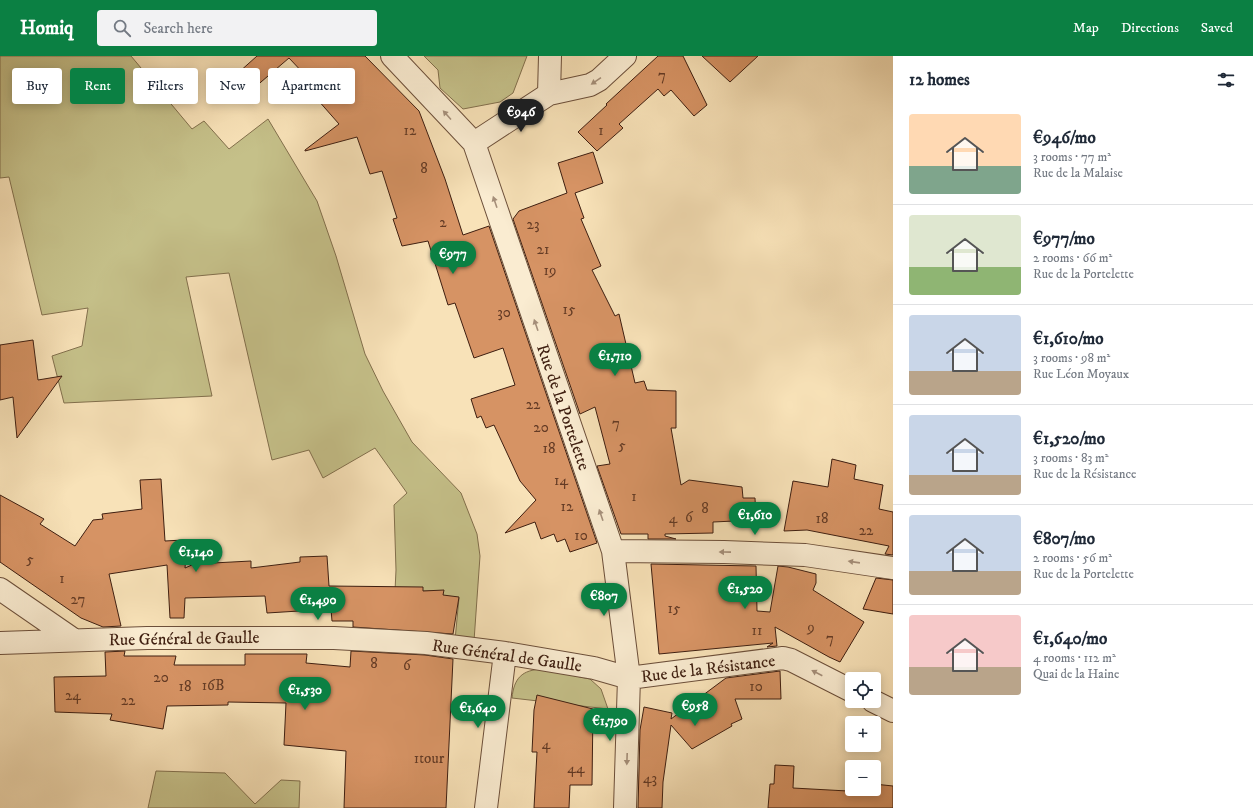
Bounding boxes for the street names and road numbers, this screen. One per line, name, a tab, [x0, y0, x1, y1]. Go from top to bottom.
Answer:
street label: Rue de la Portelette	[531, 341, 595, 473]
street label: Rue Général de Gaulle	[108, 627, 260, 651]
street label: Rue Général de Gaulle	[431, 635, 583, 677]
street label: Rue de la Résistance	[640, 650, 777, 688]

